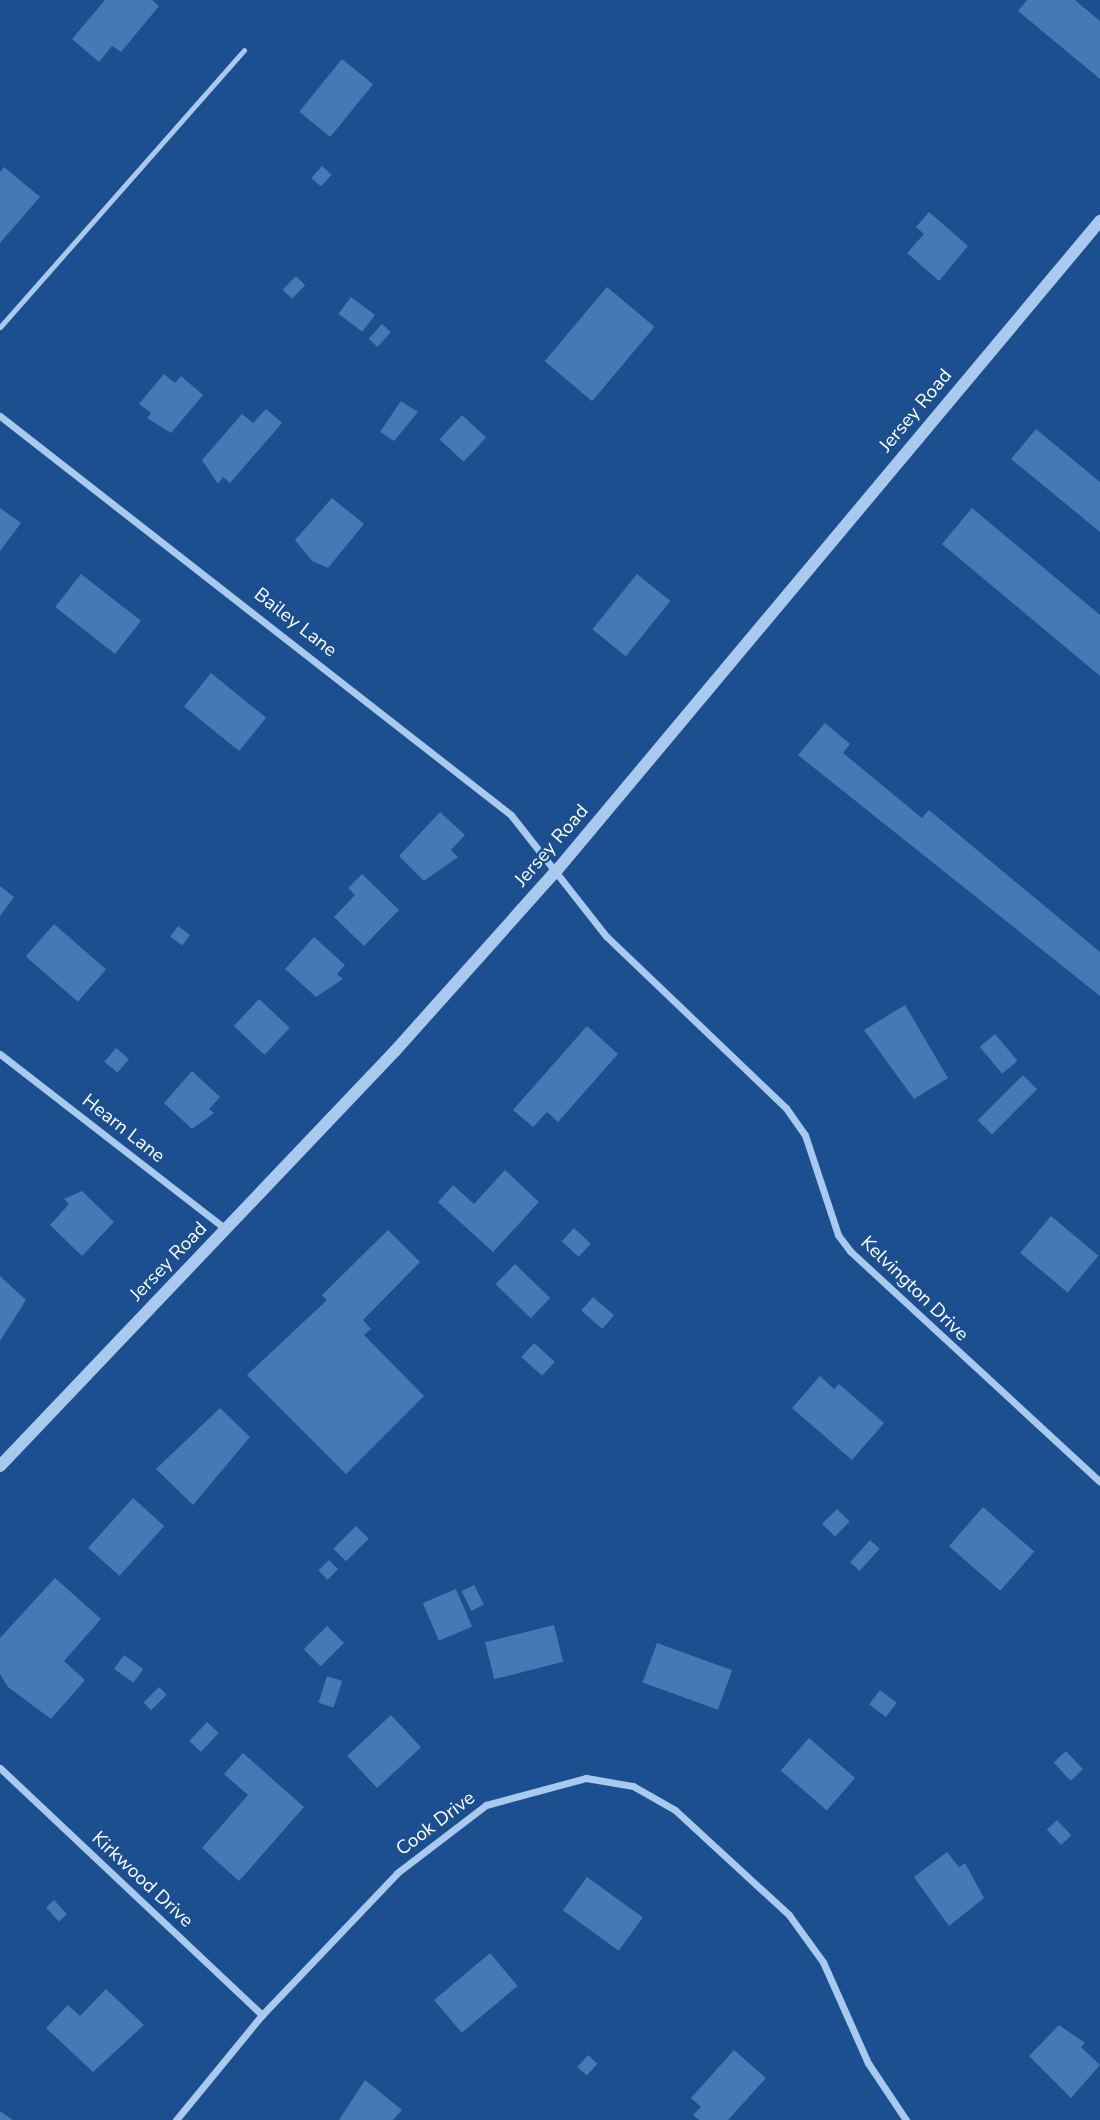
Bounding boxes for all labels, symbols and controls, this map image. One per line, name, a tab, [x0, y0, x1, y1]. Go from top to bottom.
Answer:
street label: Jersey Road	[875, 365, 957, 457]
street label: Bailey Lane	[249, 584, 341, 662]
street label: Jersey Road	[510, 800, 594, 892]
street label: Hearn Lane	[77, 1090, 169, 1168]
street label: Jersey Road	[126, 1218, 212, 1306]
street label: Kelvington Drive	[855, 1232, 973, 1346]
street label: Cook Drive	[392, 1787, 480, 1861]
street label: Kirkwood Drive	[87, 1827, 197, 1933]

